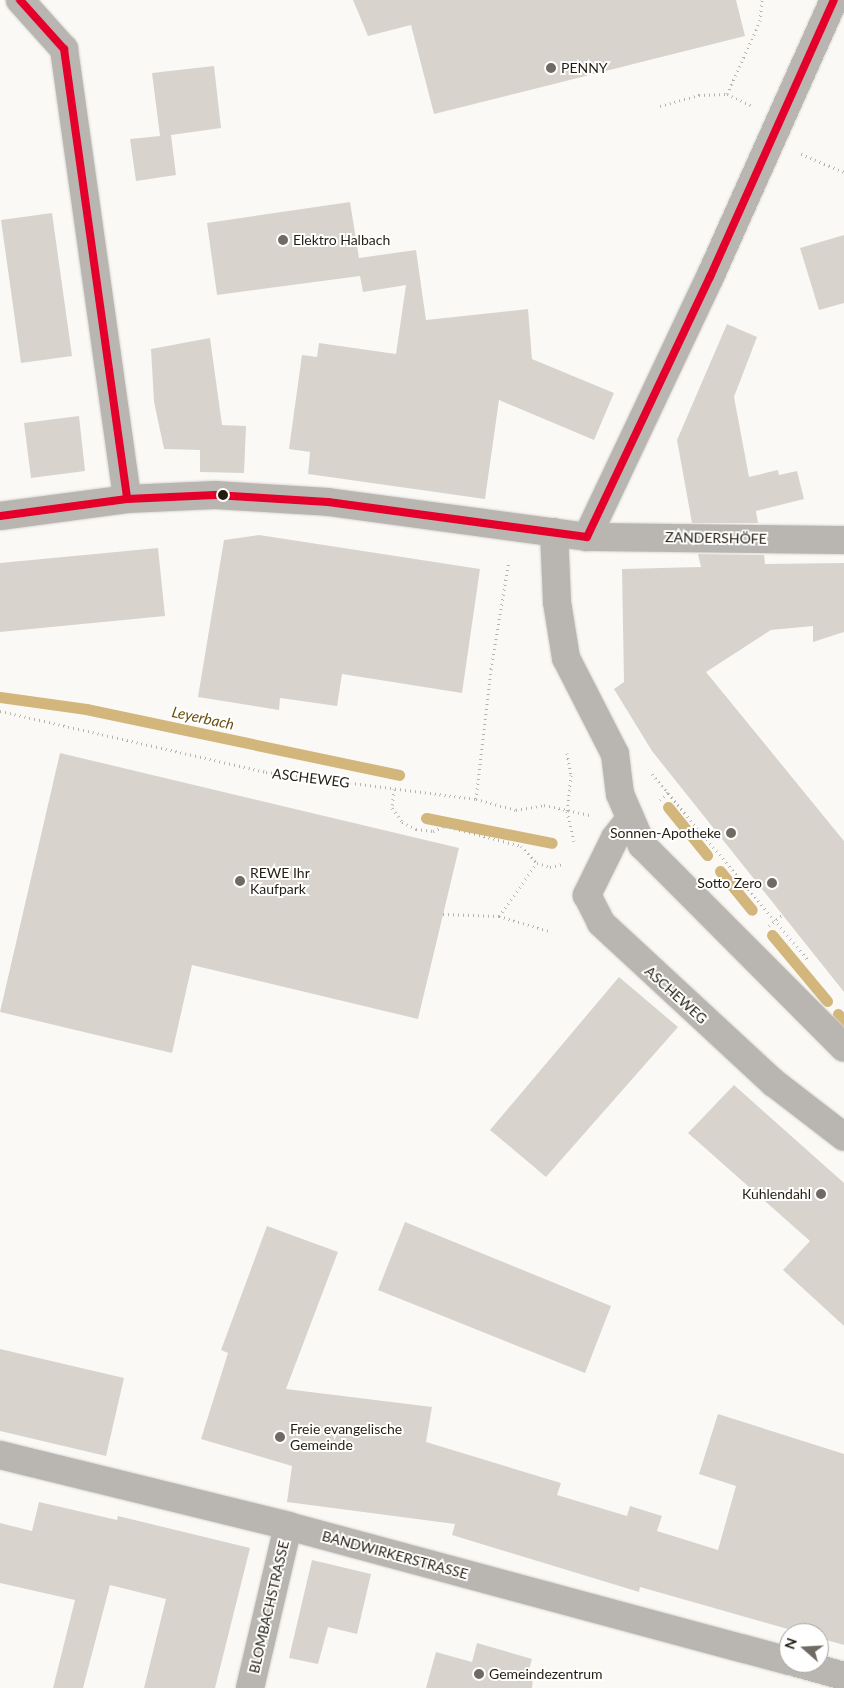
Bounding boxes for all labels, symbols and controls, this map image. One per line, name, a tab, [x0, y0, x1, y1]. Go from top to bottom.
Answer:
place label: PENNY	[561, 60, 608, 76]
marker: PENNY	[545, 62, 557, 74]
place label: Elektro Halbach	[293, 232, 390, 248]
marker: Elektro Halbach	[277, 234, 289, 246]
unlabelled marker	[218, 490, 228, 500]
street label: ZANDERSHÖFE	[665, 529, 767, 547]
water label: Leyerbach	[170, 703, 236, 733]
street label: ASCHEWEG	[271, 765, 351, 791]
place label: Sonnen-Apotheke	[610, 825, 721, 841]
marker: Sonnen-Apotheke	[725, 827, 737, 839]
place label: REWE Ihr Kaufpark	[250, 865, 310, 898]
marker: REWE Ihr Kaufpark	[234, 875, 246, 887]
place label: Sotto Zero	[697, 875, 762, 891]
marker: Sotto Zero	[766, 877, 778, 889]
street label: ASCHEWEG	[641, 963, 711, 1027]
place label: Kuhlendahl	[742, 1186, 811, 1202]
marker: Kuhlendahl	[815, 1188, 827, 1200]
place label: Freie evangelische Gemeinde	[290, 1421, 402, 1454]
marker: Freie evangelische Gemeinde	[274, 1431, 286, 1443]
street label: BANDWIRKERSTRASSE	[320, 1527, 470, 1583]
street label: BLOMBACHSTRASSE	[246, 1539, 292, 1675]
north arrow	[779, 1623, 829, 1673]
text: N	[780, 1635, 800, 1651]
place label: Gemeindezentrum	[489, 1666, 603, 1682]
marker: Gemeindezentrum	[473, 1668, 485, 1680]

